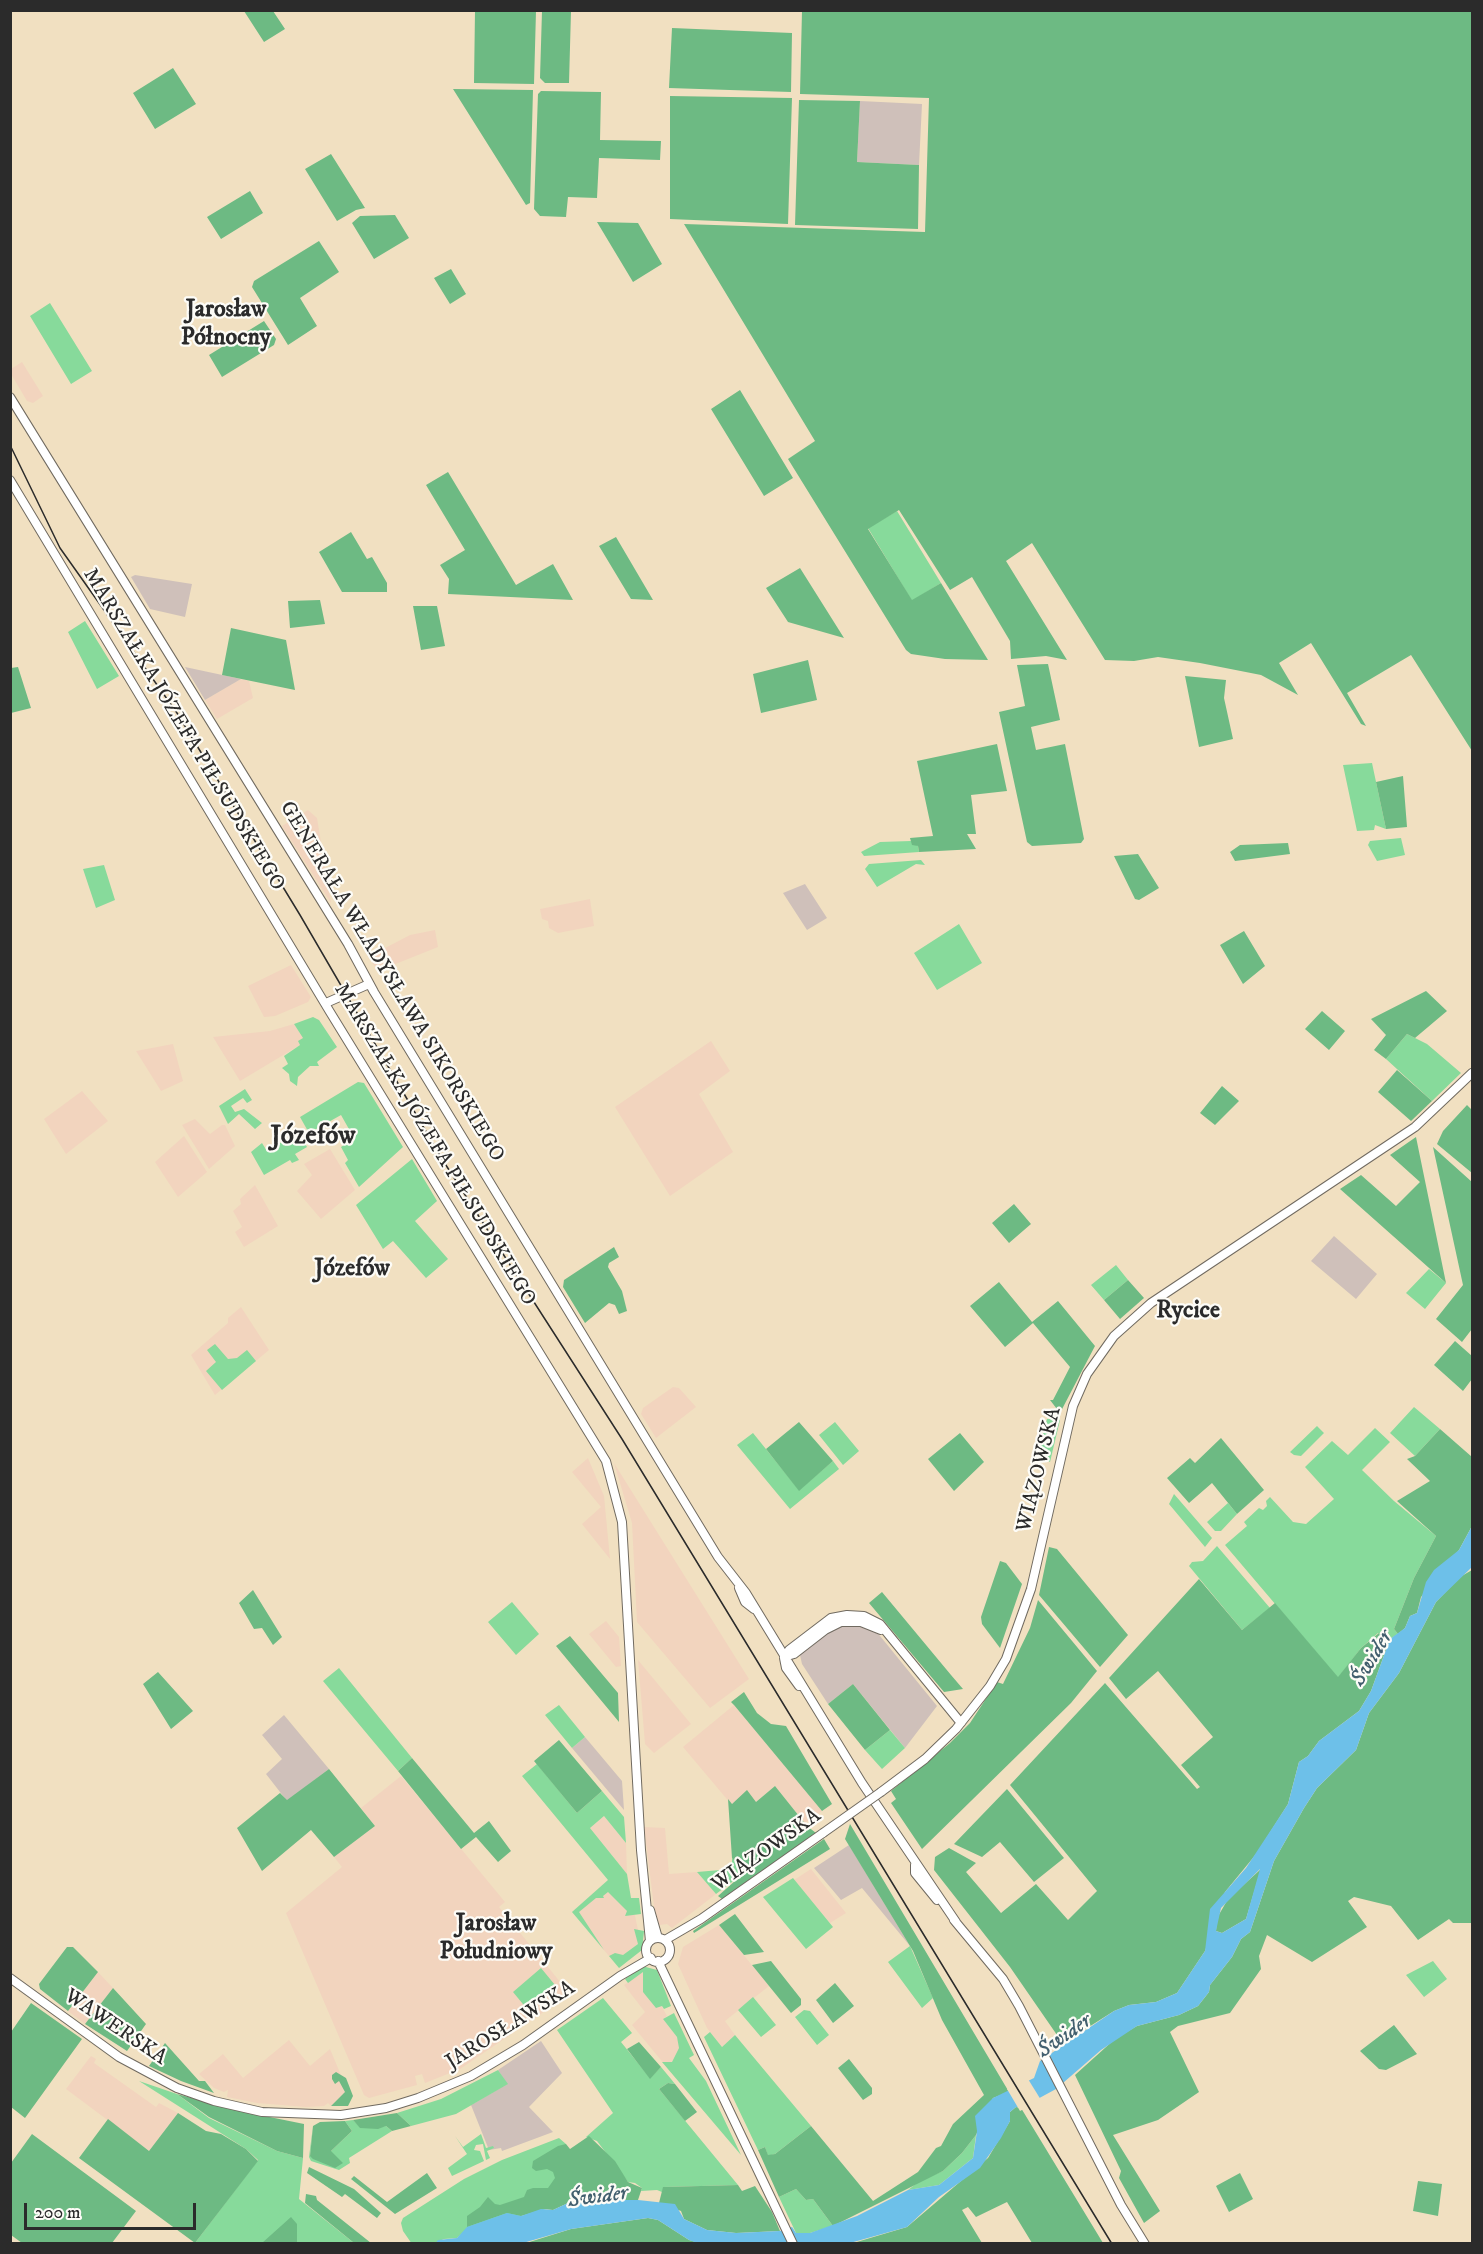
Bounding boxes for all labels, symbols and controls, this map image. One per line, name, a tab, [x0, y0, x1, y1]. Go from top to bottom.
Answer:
district label: Jarosław Północny	[181, 297, 271, 353]
street label: MARSZAŁKA JÓZEFA PIŁSUDSKIEGO	[77, 564, 289, 896]
street label: GENERAŁA WŁADYSŁAWA SIKORSKIEGO	[273, 797, 509, 1167]
street label: MARSZAŁKA JÓZEFA PIŁSUDSKIEGO	[328, 979, 540, 1311]
district label: Józefów	[270, 1121, 356, 1153]
district label: Józefów	[314, 1256, 390, 1284]
district label: Rycice	[1156, 1298, 1220, 1326]
street label: WIĄZOWSKA	[1012, 1405, 1068, 1535]
water label: Świder	[1346, 1626, 1400, 1692]
street label: WIĄZOWSKA	[707, 1804, 827, 1898]
district label: Jarosław Południowy	[440, 1911, 552, 1967]
street label: JAROSŁAWSKA	[442, 1976, 580, 2076]
street label: WAWERSKA	[59, 1984, 171, 2072]
water label: Świder	[1033, 2009, 1097, 2065]
water label: Świder	[566, 2181, 630, 2215]
scale bar	[27, 2191, 200, 2229]
text: 200 m	[35, 2202, 81, 2224]

